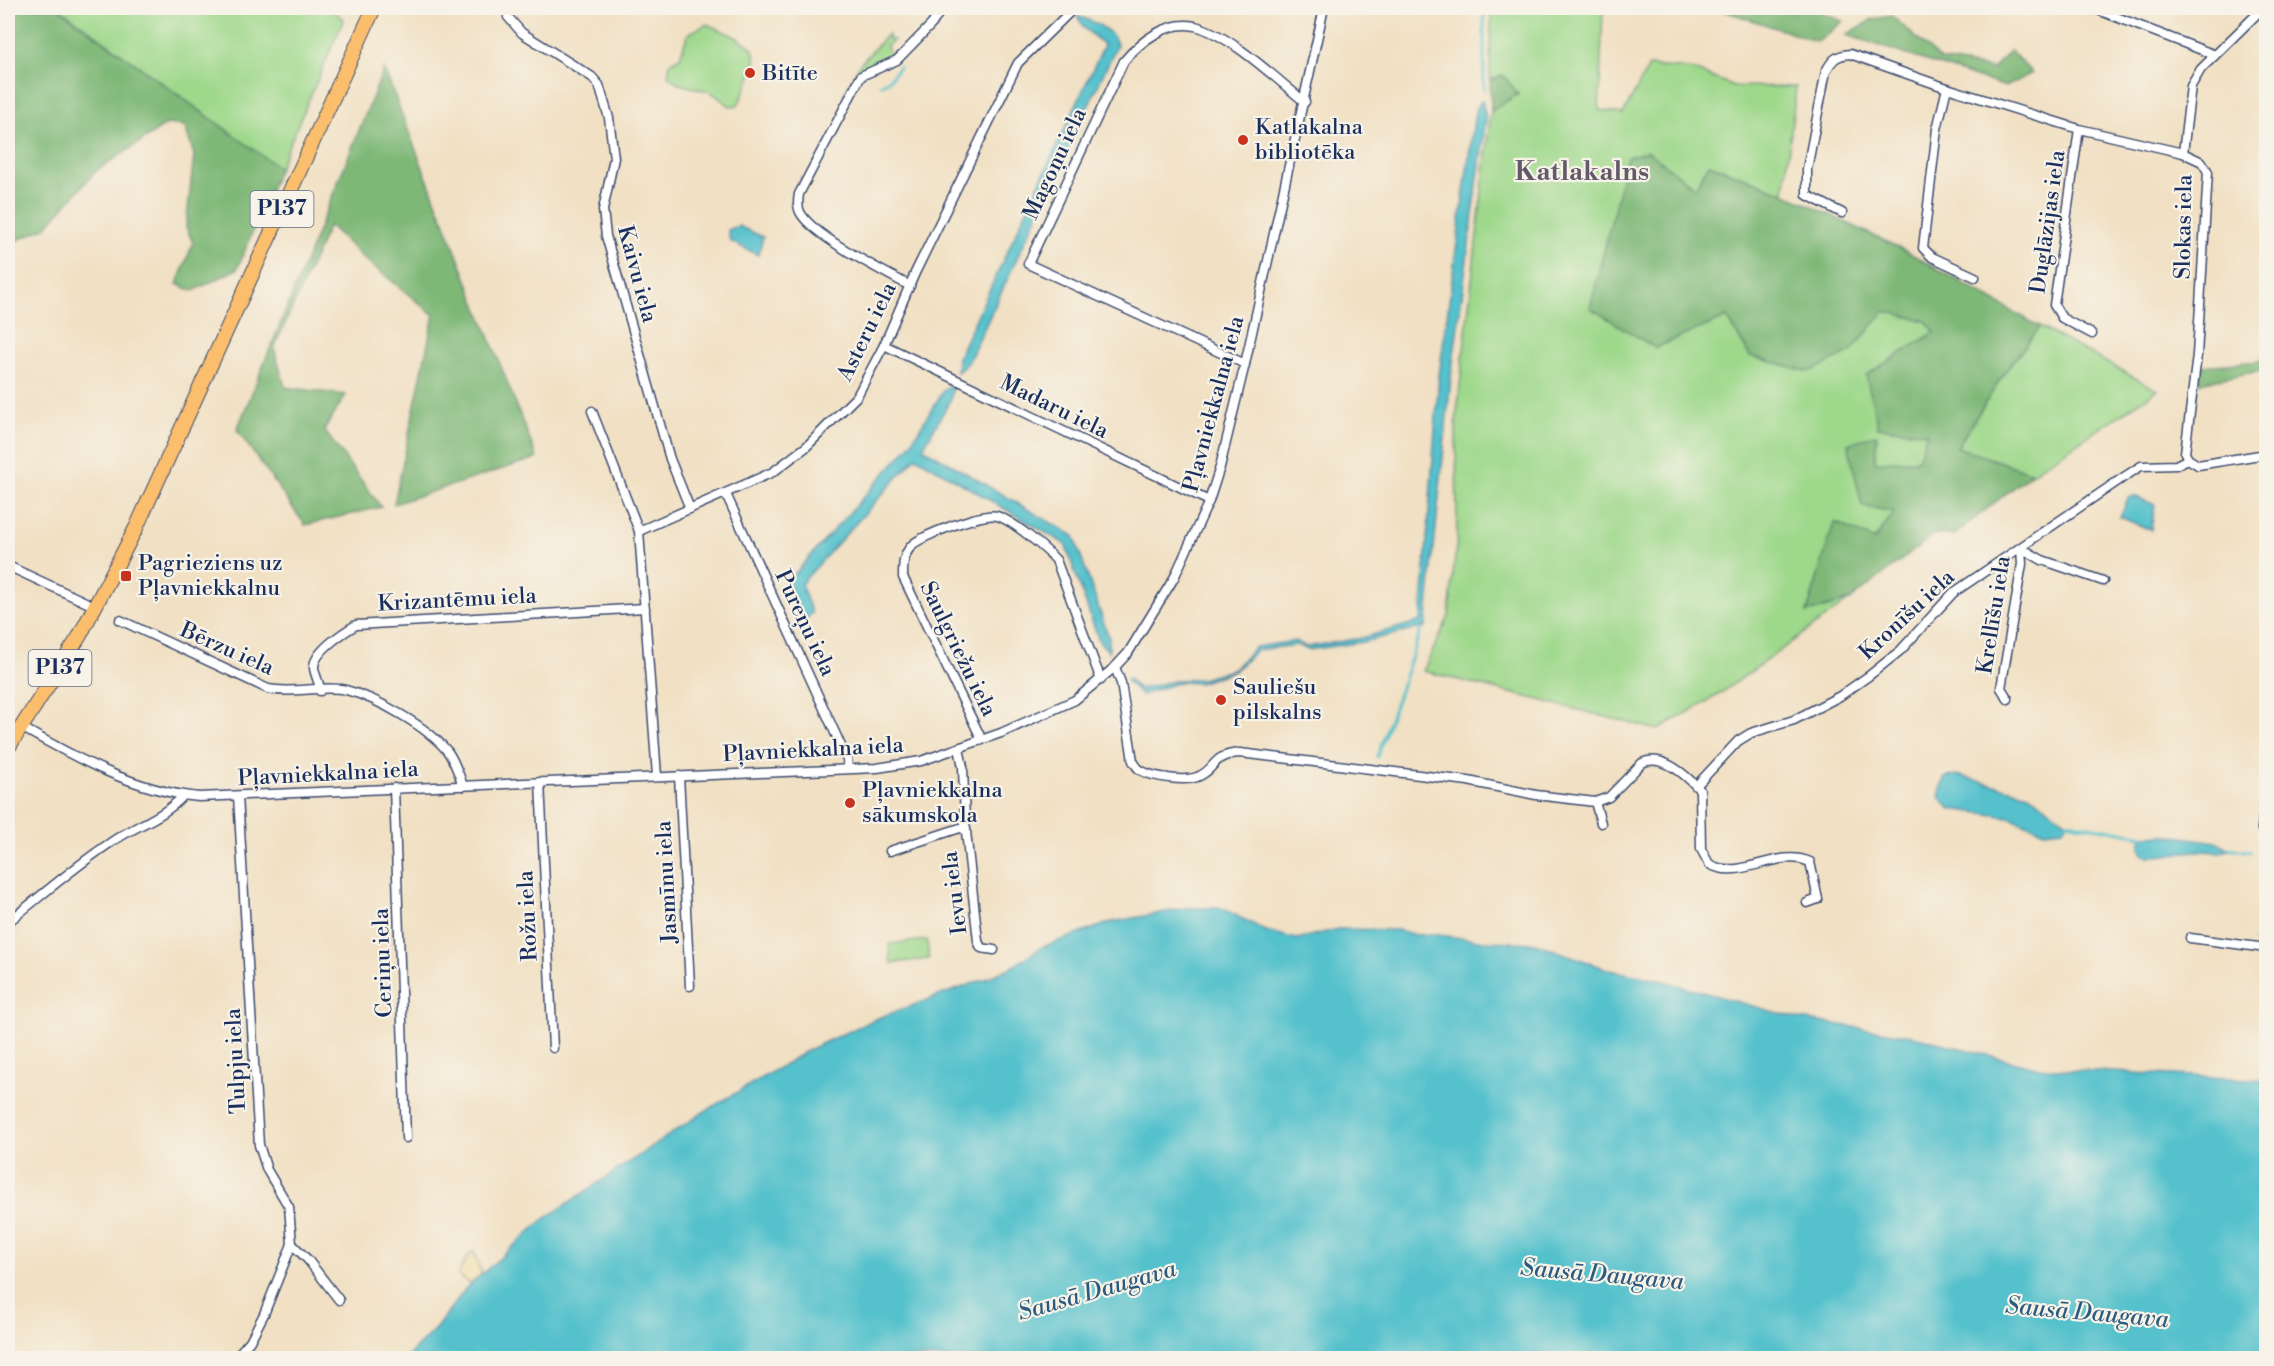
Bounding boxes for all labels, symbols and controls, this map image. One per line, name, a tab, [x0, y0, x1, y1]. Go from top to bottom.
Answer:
place label: Bitīte	[761, 60, 818, 87]
marker: Bitīte	[743, 66, 757, 80]
street label: Magoņu iela	[1017, 103, 1093, 224]
place label: Katlakalna bibliotēka	[1255, 114, 1364, 166]
marker: Katlakalna bibliotēka	[1236, 133, 1250, 147]
street label: Duglāzijas iela	[2025, 148, 2072, 295]
district label: Katlakalns	[1515, 156, 1649, 188]
street label: Slokas iela	[2170, 173, 2198, 280]
road number: P137	[250, 191, 314, 227]
street label: Kaivu iela	[611, 223, 663, 326]
street label: Asteru iela	[831, 277, 903, 387]
street label: Pļavniekkalna iela	[1178, 312, 1251, 495]
street label: Madaru iela	[995, 369, 1113, 445]
place label: Pagrieziens uz Pļavniekkalnu	[138, 550, 283, 602]
street label: Krellīšu iela	[1971, 553, 2017, 676]
street label: Kronīšu iela	[1854, 563, 1961, 666]
street label: Pureņu iela	[769, 565, 842, 681]
marker: Pagrieziens uz Pļavniekkalnu	[119, 569, 133, 583]
street label: Saulgriežu iela	[914, 577, 1003, 722]
street label: Krizantēmu iela	[377, 582, 538, 618]
street label: Bērzu iela	[175, 616, 279, 682]
road number: P137	[28, 650, 92, 686]
place label: Sauliešu pilskalns	[1233, 674, 1322, 726]
marker: Sauliešu pilskalns	[1214, 693, 1228, 707]
street label: Pļavniekkalna iela	[722, 732, 905, 768]
street label: Pļavniekkalna iela	[237, 756, 420, 792]
place label: Pļavniekkalna sākumskola	[862, 777, 1003, 829]
marker: Pļavniekkalna sākumskola	[843, 796, 857, 810]
street label: Jasmīnu iela	[650, 819, 684, 945]
street label: Ievu iela	[936, 849, 973, 936]
street label: Rožu iela	[512, 869, 544, 962]
street label: Ceriņu iela	[368, 907, 398, 1018]
street label: Tulpju iela	[220, 1007, 252, 1115]
water label: Sausā Daugava	[1519, 1253, 1686, 1297]
water label: Sausā Daugava	[1014, 1254, 1181, 1328]
water label: Sausā Daugava	[2004, 1291, 2171, 1335]

